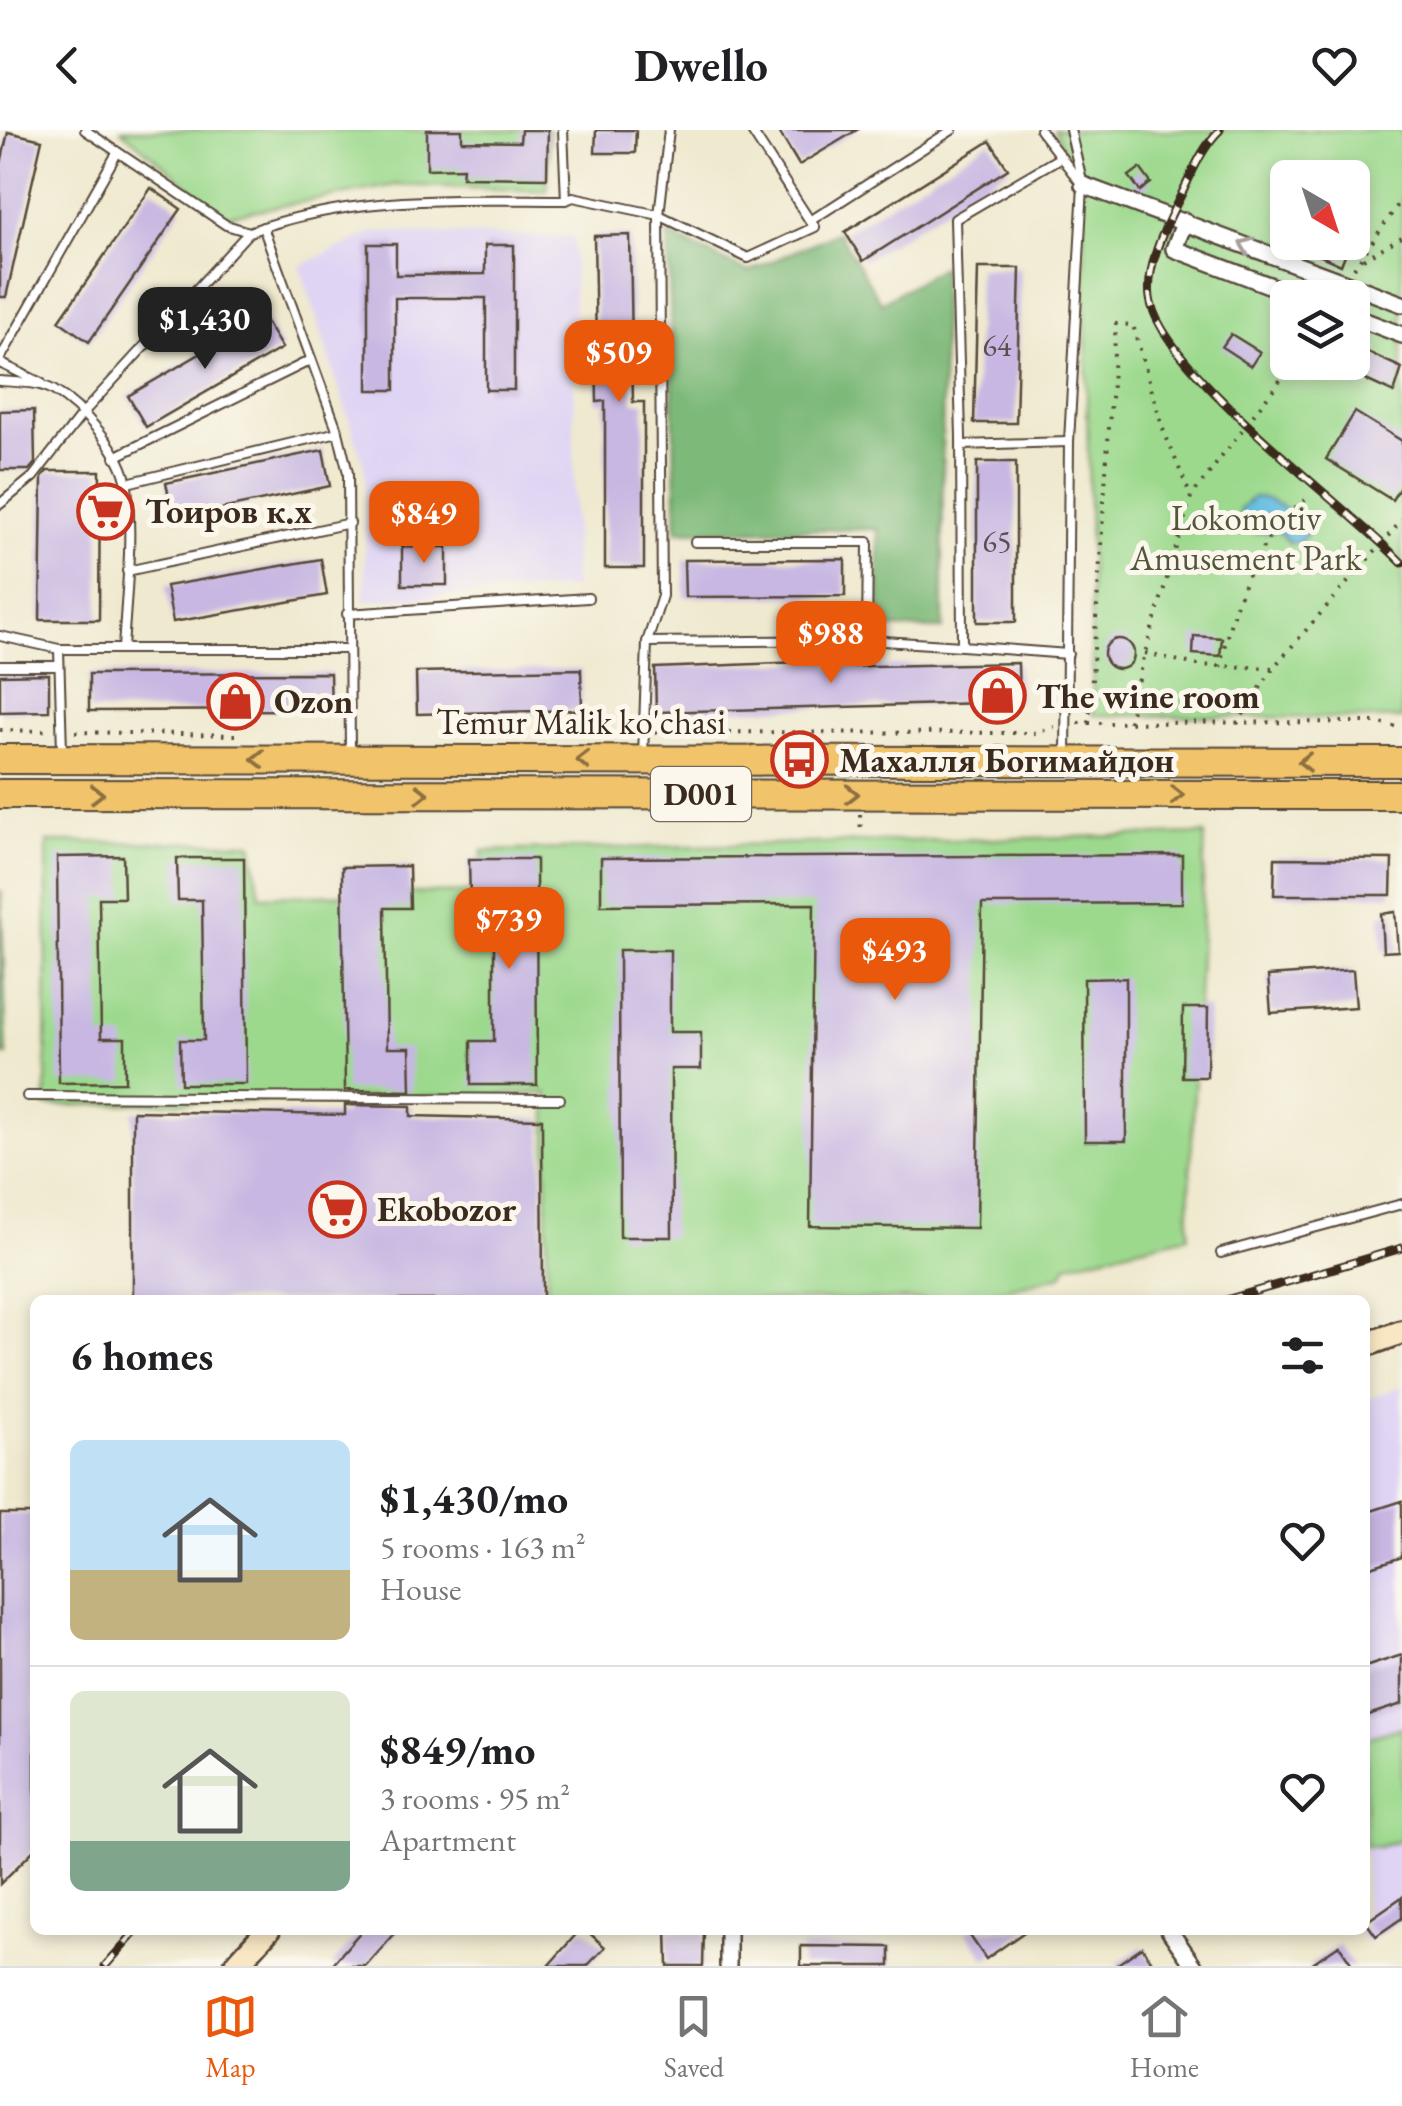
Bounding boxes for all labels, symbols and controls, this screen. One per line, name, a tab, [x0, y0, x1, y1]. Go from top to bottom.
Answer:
text: Dwello	[634, 36, 768, 94]
icon: back	[40, 38, 95, 93]
icon: heart	[1307, 38, 1362, 93]
north arrow	[1270, 160, 1370, 260]
map controls	[1270, 160, 1370, 380]
one-way arrow	[1238, 236, 1255, 256]
button: layers	[1270, 280, 1370, 380]
pin: $1,430	[124, 287, 286, 372]
text: $1,430	[160, 298, 250, 340]
pin: $509	[560, 320, 678, 405]
house number: 64	[983, 326, 1012, 365]
text: $509	[586, 331, 652, 373]
supermarket icon: Тоиров к.х	[76, 481, 136, 541]
pin: $849	[365, 481, 483, 566]
place label: Тоиров к.х	[145, 488, 312, 533]
text: $849	[391, 492, 457, 534]
park label: Lokomotiv Amusement Park	[1129, 495, 1363, 580]
house number: 65	[983, 522, 1011, 561]
pin: $988	[772, 601, 890, 686]
text: $988	[798, 612, 864, 654]
shop icon: The wine room	[967, 666, 1027, 726]
shop icon: Ozon	[205, 671, 265, 731]
place label: The wine room	[1036, 673, 1260, 718]
place label: Ozon	[274, 678, 354, 723]
street label: Temur Malik ko'chasi	[436, 699, 726, 744]
bus stop icon: Махалля Богимайдон	[770, 730, 830, 790]
place label: Махалля Богимайдон	[839, 737, 1174, 782]
one-way arrow	[250, 748, 266, 770]
one-way arrow	[575, 749, 590, 771]
one-way arrow	[1296, 751, 1312, 773]
road number: D001	[651, 767, 751, 821]
one-way arrow	[90, 783, 106, 805]
one-way arrow	[416, 783, 431, 805]
one-way arrow	[846, 783, 861, 805]
one-way arrow	[1170, 784, 1186, 806]
pin: $739	[450, 887, 568, 972]
text: $739	[476, 898, 542, 940]
pin: $493	[836, 918, 954, 1003]
text: $493	[862, 929, 928, 971]
supermarket icon: Ekobozor	[308, 1179, 368, 1239]
place label: Ekobozor	[377, 1186, 517, 1231]
text: 6 homes	[70, 1328, 213, 1383]
icon: filters	[1275, 1328, 1330, 1383]
text: $1,430/mo	[380, 1471, 568, 1526]
icon: home	[150, 1480, 270, 1600]
icon: heart	[1275, 1513, 1330, 1568]
text: 5 rooms · 163 m²	[380, 1526, 586, 1568]
text: House	[380, 1568, 461, 1610]
text: $849/mo	[380, 1722, 536, 1777]
icon: home	[150, 1731, 270, 1851]
icon: heart	[1275, 1764, 1330, 1819]
text: 3 rooms · 95 m²	[380, 1777, 570, 1819]
text: Apartment	[380, 1819, 516, 1861]
tab: Map	[203, 1989, 258, 2085]
tab: Saved	[664, 1989, 724, 2085]
tab: Home	[1130, 1989, 1199, 2085]

